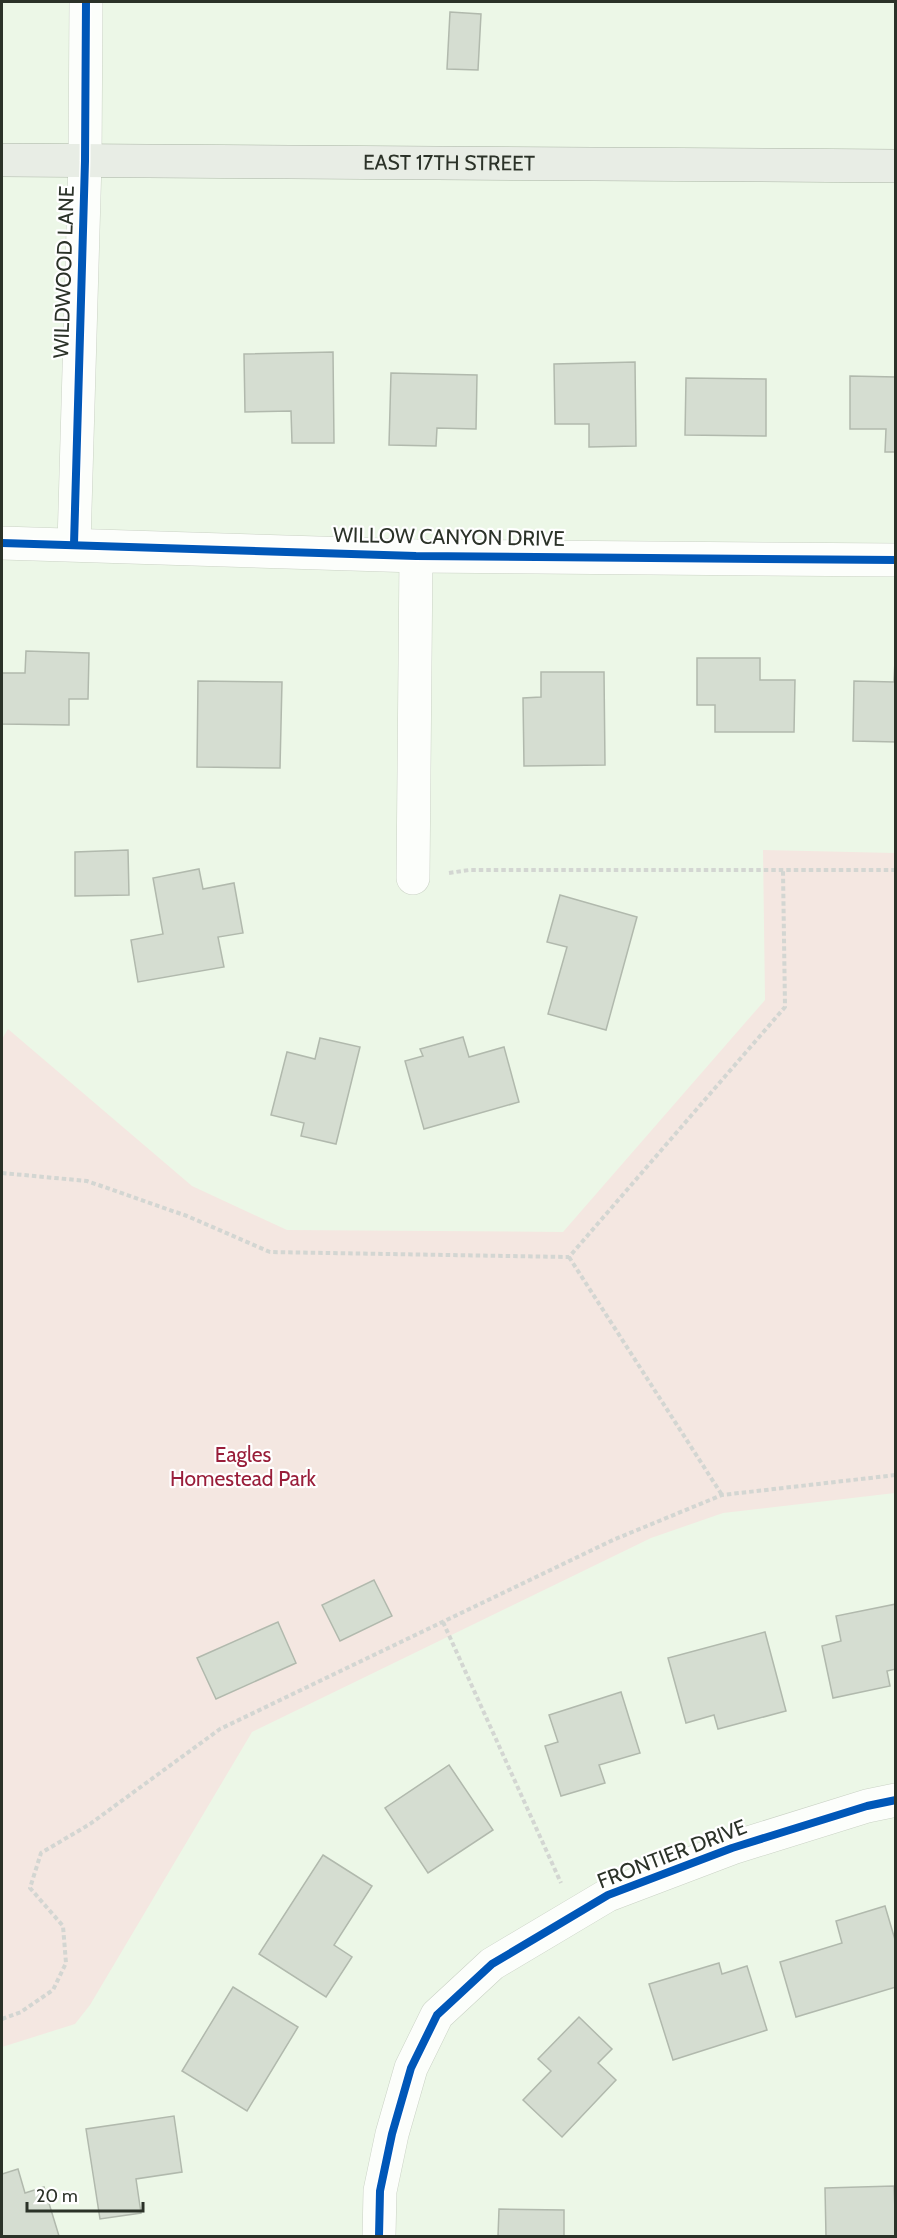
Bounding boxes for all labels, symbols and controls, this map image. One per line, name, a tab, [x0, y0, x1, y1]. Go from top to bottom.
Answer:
street label: EAST 17TH STREET	[363, 149, 535, 176]
street label: WILDWOOD LANE	[48, 185, 79, 359]
street label: WILLOW CANYON DRIVE	[333, 522, 565, 551]
park label: Eagles Homestead Park	[170, 1442, 317, 1491]
street label: FRONTIER DRIVE	[594, 1814, 750, 1893]
scale bar	[27, 2175, 142, 2213]
text: 20 m	[36, 2185, 78, 2207]

